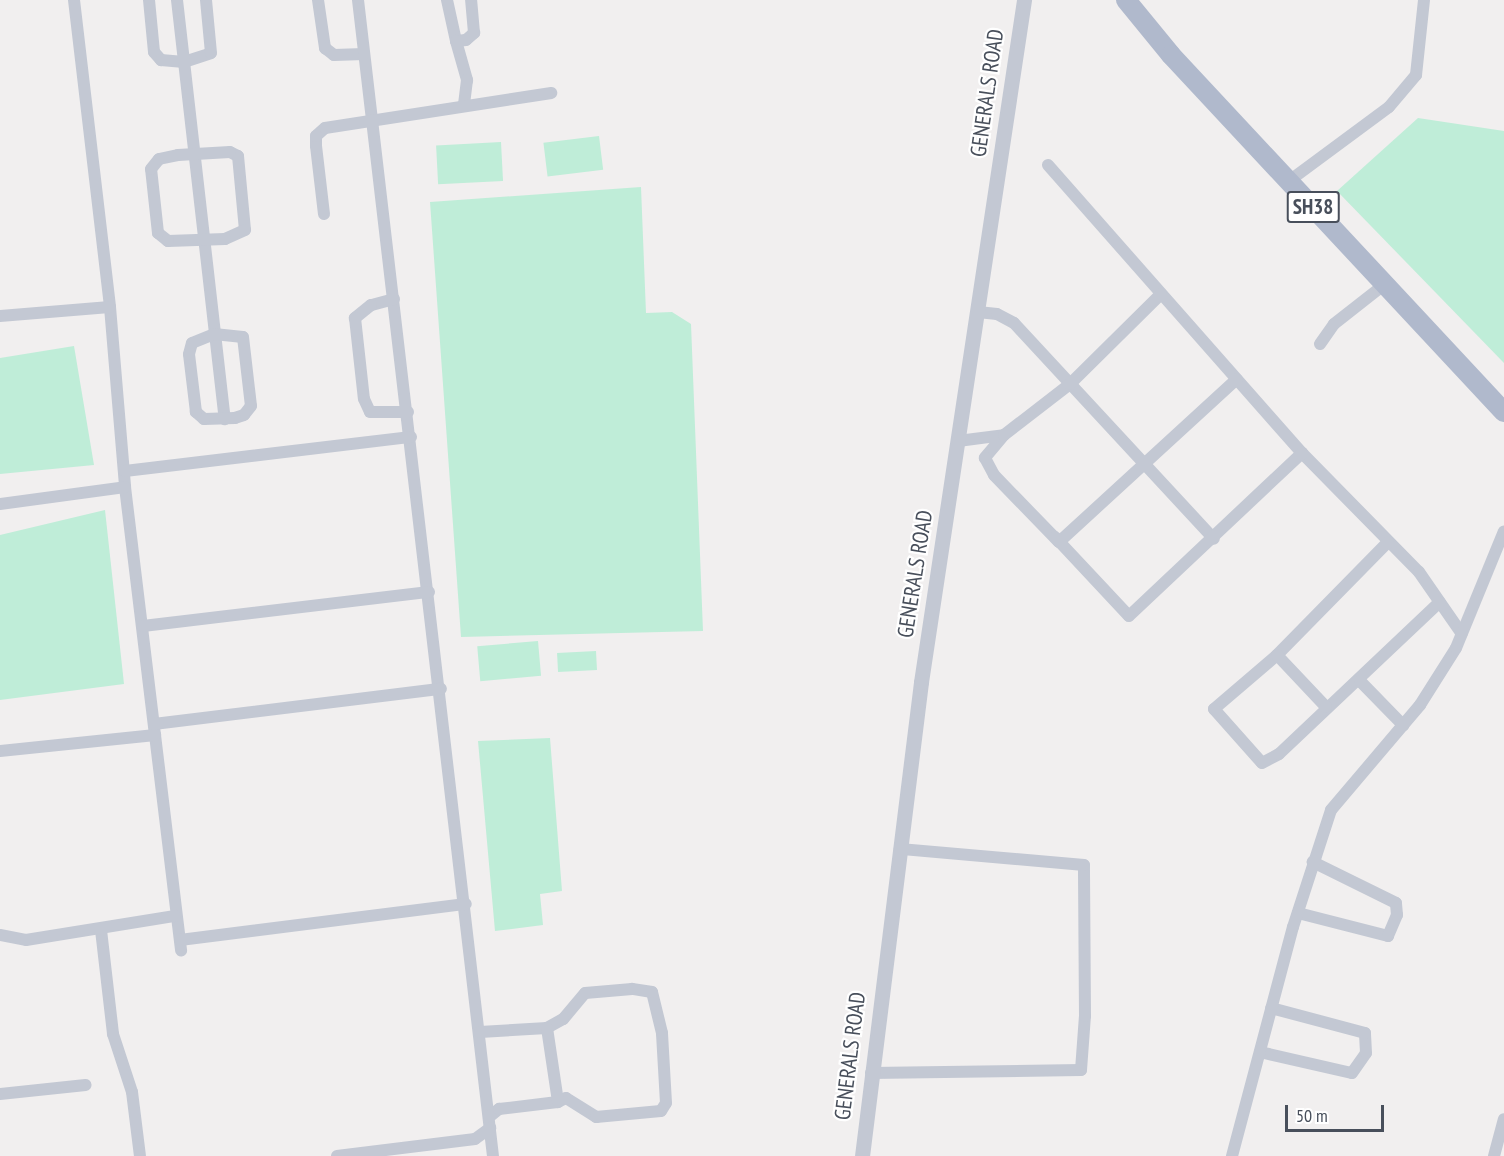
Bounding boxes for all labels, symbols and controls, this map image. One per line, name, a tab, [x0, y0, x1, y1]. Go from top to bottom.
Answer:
street label: GENERALS ROAD	[965, 27, 1009, 159]
road number: SH38	[1286, 189, 1340, 225]
street label: GENERALS ROAD	[892, 508, 938, 640]
street label: GENERALS ROAD	[829, 991, 871, 1121]
scale bar	[1288, 1093, 1387, 1131]
text: 50 m	[1296, 1104, 1328, 1127]

